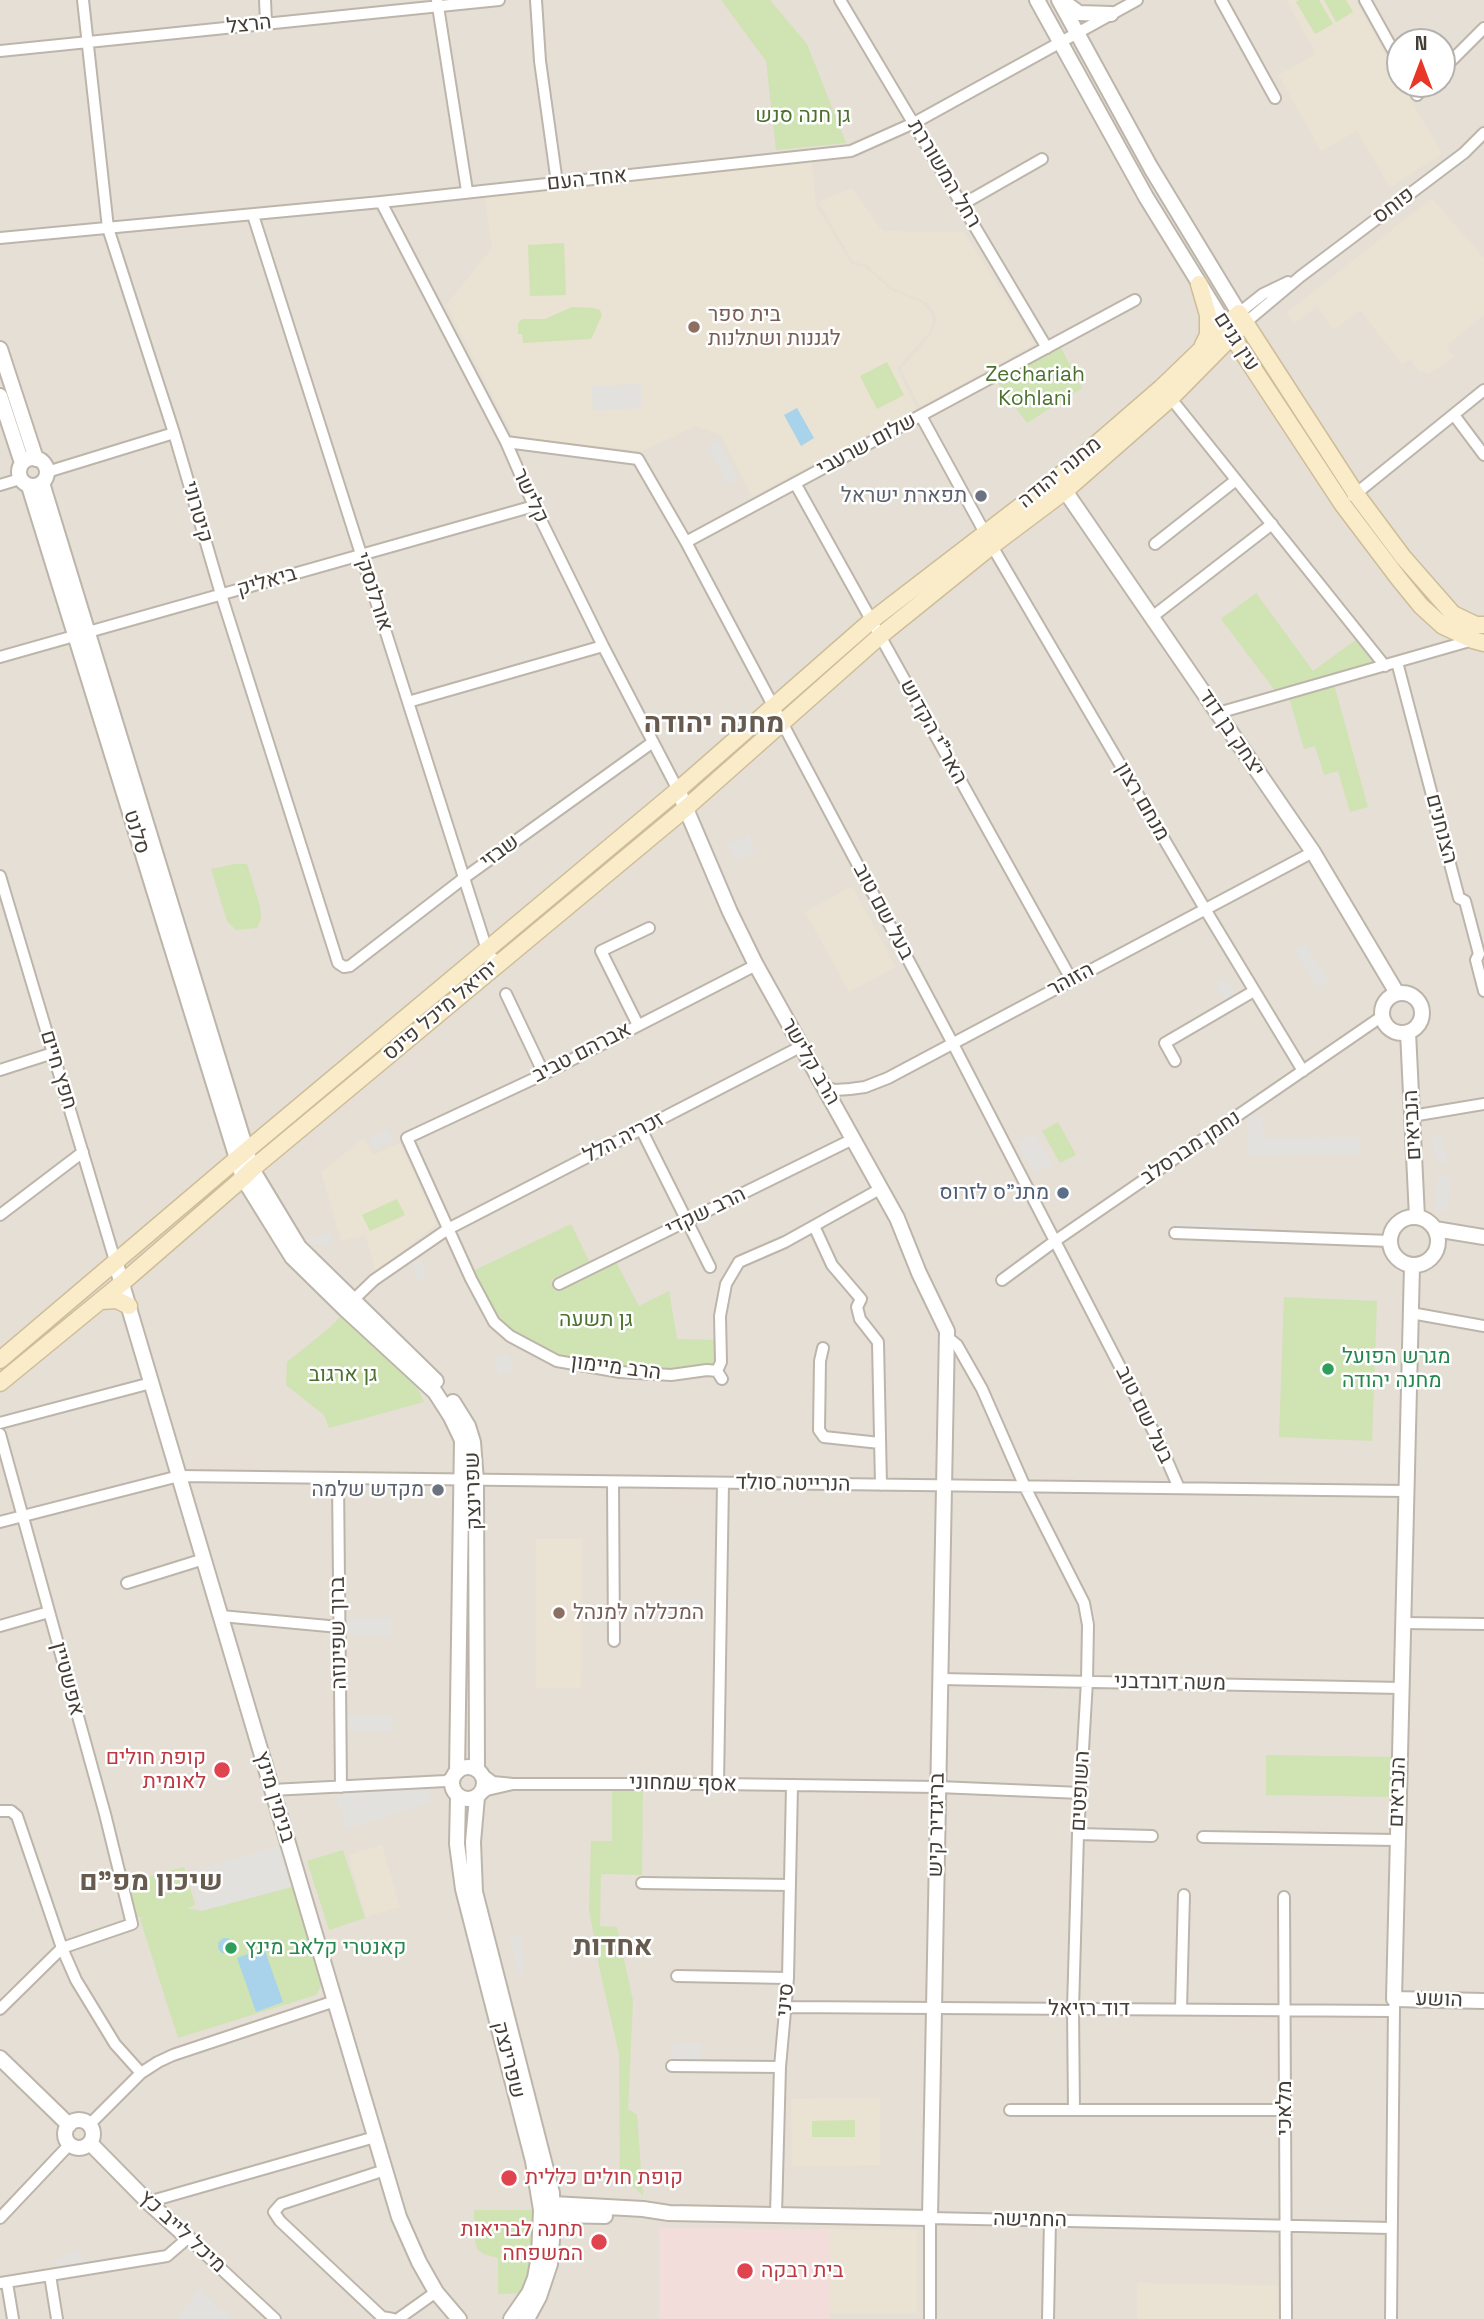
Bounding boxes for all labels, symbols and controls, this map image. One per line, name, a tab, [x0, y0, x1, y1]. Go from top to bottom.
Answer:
street label: הרצל	[225, 10, 273, 40]
north arrow	[1386, 28, 1456, 98]
text: N	[1415, 31, 1427, 56]
park label: גן חנה סנש	[755, 103, 851, 129]
street label: רחל המשוררת	[902, 115, 986, 233]
street label: אחד העם	[546, 163, 628, 197]
street label: פוחס	[1368, 182, 1420, 230]
place label: בית ספר לגננות ושתלנות	[708, 302, 841, 352]
street label: עין גנים	[1208, 308, 1264, 376]
marker: בית ספר לגננות ושתלנות	[686, 319, 702, 335]
park label: Zechariah Kohlani	[985, 362, 1085, 412]
street label: שלום שרעבי	[813, 408, 921, 482]
street label: מחנה יהודה	[1013, 432, 1107, 514]
street label: קלישר	[507, 465, 553, 527]
street label: קיטרוני	[176, 478, 218, 546]
place label: תפארת ישראל	[841, 483, 967, 509]
marker: תפארת ישראל	[973, 488, 989, 504]
street label: אורלנסקי	[348, 550, 398, 634]
street label: ביאליק	[234, 561, 300, 603]
street label: האר"י הקדוש	[894, 675, 972, 789]
street label: יצחק בן דוד	[1193, 685, 1269, 781]
district label: מחנה יהודה	[644, 707, 784, 741]
street label: מנחם רצון	[1109, 758, 1175, 846]
street label: הצנחנים	[1420, 791, 1462, 867]
street label: סלנט	[117, 807, 155, 857]
street label: שבזי	[476, 830, 524, 874]
street label: בעל שם טוב	[847, 860, 919, 964]
street label: יחיאל מיכל פינס	[378, 955, 504, 1067]
street label: הזוהר	[1044, 957, 1098, 1003]
street label: הרב קלישר	[775, 1014, 845, 1110]
street label: אברהם טביב	[528, 1017, 636, 1089]
street label: חפץ חיים	[34, 1027, 82, 1113]
street label: הנביאים	[1399, 1089, 1427, 1161]
street label: נחמן מברסלב	[1136, 1105, 1246, 1191]
street label: זכריה הלל	[580, 1107, 668, 1169]
place label: מתנ"ס לזרוס	[939, 1180, 1049, 1206]
street label: הרב שקדי	[662, 1182, 750, 1242]
marker: מתנ"ס לזרוס	[1055, 1185, 1071, 1201]
park label: גן תשעה	[559, 1307, 633, 1333]
place label: מגרש הפועל מחנה יהודה	[1342, 1344, 1450, 1394]
street label: הרב מיימון	[569, 1350, 663, 1386]
marker: מגרש הפועל מחנה יהודה	[1320, 1361, 1336, 1377]
park label: גן ארגוב	[309, 1362, 377, 1388]
street label: בעל שם טוב	[1110, 1362, 1178, 1468]
street label: שפרינצק	[460, 1451, 488, 1531]
street label: הנרייטה סולד	[735, 1470, 851, 1498]
place label: מקדש שלמה	[311, 1477, 424, 1503]
marker: מקדש שלמה	[430, 1482, 446, 1498]
street label: ברוך שפינוזה	[325, 1576, 353, 1690]
place label: המכללה למנהל	[573, 1600, 704, 1626]
marker: המכללה למנהל	[551, 1605, 567, 1621]
street label: אפשטיין	[45, 1640, 89, 1718]
street label: משה דובדבני	[1114, 1669, 1226, 1697]
place label: קופת חולים לאומית	[106, 1745, 206, 1795]
street label: בנימין מינץ	[248, 1748, 300, 1846]
street label: השופטים	[1066, 1750, 1096, 1832]
street label: הנביאים	[1384, 1756, 1412, 1828]
marker: קופת חולים לאומית	[212, 1760, 232, 1780]
street label: אסף שמחוני	[629, 1770, 737, 1798]
street label: בריגדיר קיש	[923, 1772, 951, 1878]
district label: שיכון מפ"ם	[79, 1865, 223, 1899]
district label: אחדות	[573, 1930, 653, 1964]
place label: קאנטרי קלאב מינץ	[245, 1935, 406, 1961]
marker: קאנטרי קלאב מינץ	[223, 1940, 239, 1956]
street label: סיני	[772, 1982, 800, 2018]
street label: הושע	[1415, 1987, 1463, 2013]
street label: דוד רזיאל	[1048, 1996, 1130, 2022]
street label: שפרינצק	[486, 2019, 530, 2101]
street label: מלאכי	[1272, 2080, 1298, 2136]
place label: קופת חולים כללית	[525, 2165, 683, 2191]
marker: קופת חולים כללית	[499, 2168, 519, 2188]
street label: מיכל לייב כץ	[133, 2185, 231, 2279]
street label: החמישה	[993, 2207, 1067, 2233]
place label: תחנה לבריאות המשפחה	[461, 2217, 583, 2267]
marker: תחנה לבריאות המשפחה	[589, 2232, 609, 2252]
place label: בית רבקה	[761, 2258, 844, 2284]
marker: בית רבקה	[735, 2261, 755, 2281]

